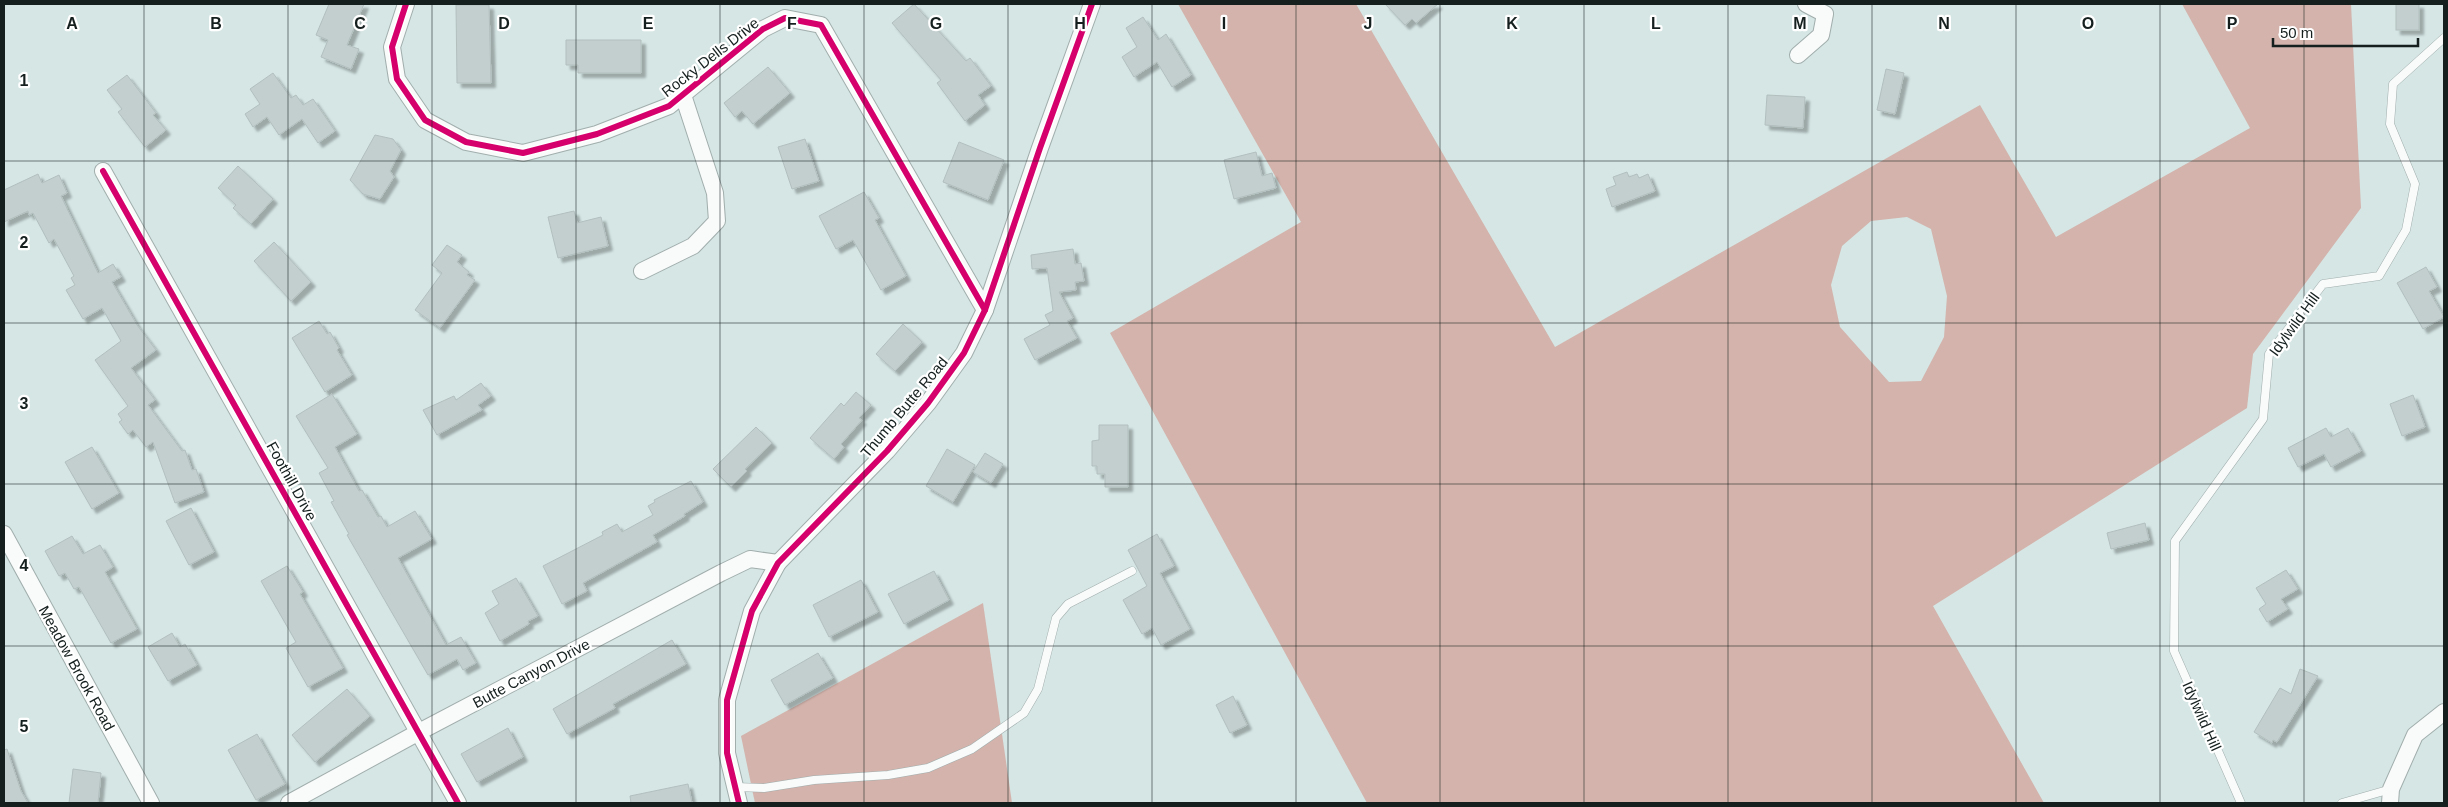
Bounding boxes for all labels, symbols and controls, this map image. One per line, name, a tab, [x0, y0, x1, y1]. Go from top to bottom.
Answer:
street label: Rocky Dells Drive	[658, 14, 762, 100]
text: A	[66, 15, 78, 32]
text: B	[210, 15, 222, 32]
text: C	[354, 15, 366, 32]
text: D	[498, 15, 510, 32]
text: E	[643, 15, 654, 32]
text: F	[787, 15, 797, 32]
text: G	[930, 15, 942, 32]
text: H	[1074, 15, 1086, 32]
text: I	[1222, 15, 1226, 32]
text: J	[1364, 15, 1372, 32]
text: K	[1506, 15, 1518, 32]
text: L	[1651, 15, 1661, 32]
text: M	[1793, 15, 1807, 32]
text: N	[1938, 15, 1950, 32]
text: O	[2082, 15, 2094, 32]
text: P	[2227, 15, 2238, 32]
scale bar	[2273, 15, 2418, 47]
text: 50 m	[2280, 24, 2313, 41]
text: 1	[20, 72, 29, 89]
text: 2	[20, 234, 29, 251]
street label: Idylwild Hill	[2265, 289, 2323, 359]
street label: Thumb Butte Road	[857, 353, 951, 461]
text: 3	[20, 395, 29, 412]
street label: Foothill Drive	[263, 439, 321, 523]
text: 4	[20, 557, 29, 574]
street label: Meadow Brook Road	[36, 603, 118, 733]
street label: Butte Canyon Drive	[470, 635, 592, 711]
street label: Idylwild Hill	[2179, 679, 2225, 753]
text: 5	[20, 718, 29, 735]

